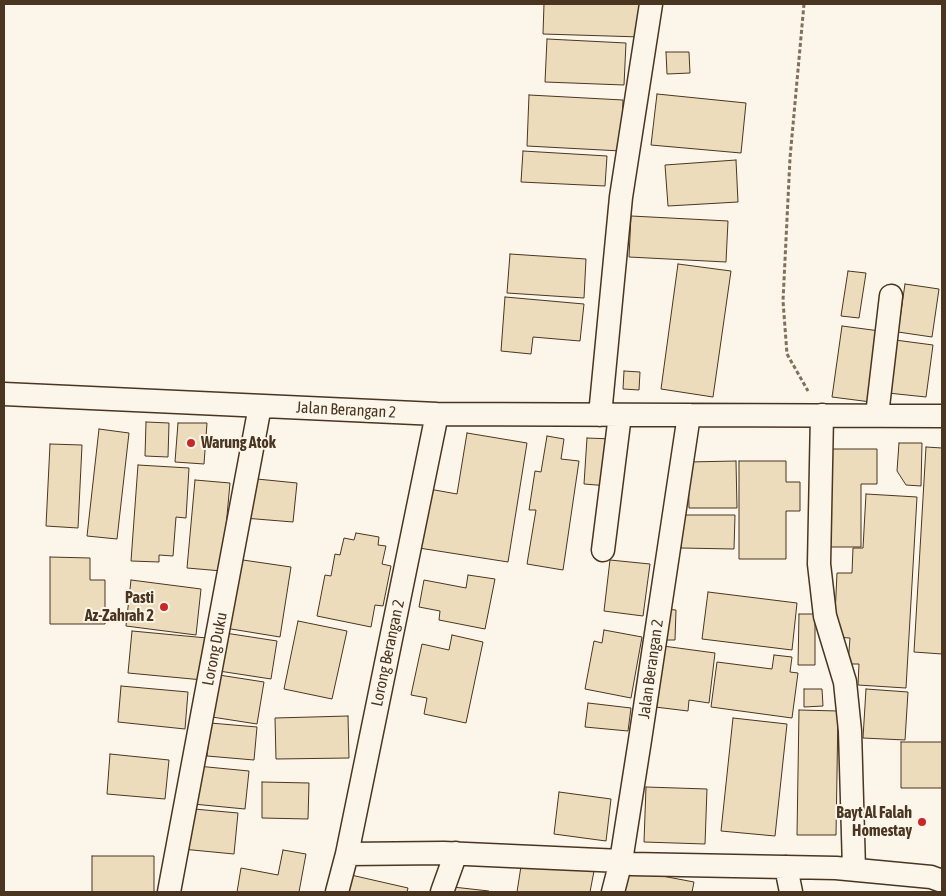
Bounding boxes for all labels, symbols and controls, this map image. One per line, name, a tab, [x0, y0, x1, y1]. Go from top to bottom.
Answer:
street label: Jalan Berangan 2	[296, 398, 396, 422]
place label: Warung Atok	[201, 433, 276, 453]
marker: Warung Atok	[185, 437, 197, 449]
place label: Pasti Az-Zahrah 2	[85, 588, 154, 626]
street label: Lorong Berangan 2	[367, 598, 409, 708]
marker: Pasti Az-Zahrah 2	[158, 601, 170, 613]
street label: Lorong Duku	[198, 611, 232, 687]
street label: Jalan Berangan 2	[635, 618, 667, 720]
place label: Bayt Al Falah Homestay	[836, 803, 912, 841]
marker: Bayt Al Falah Homestay	[916, 816, 928, 828]

